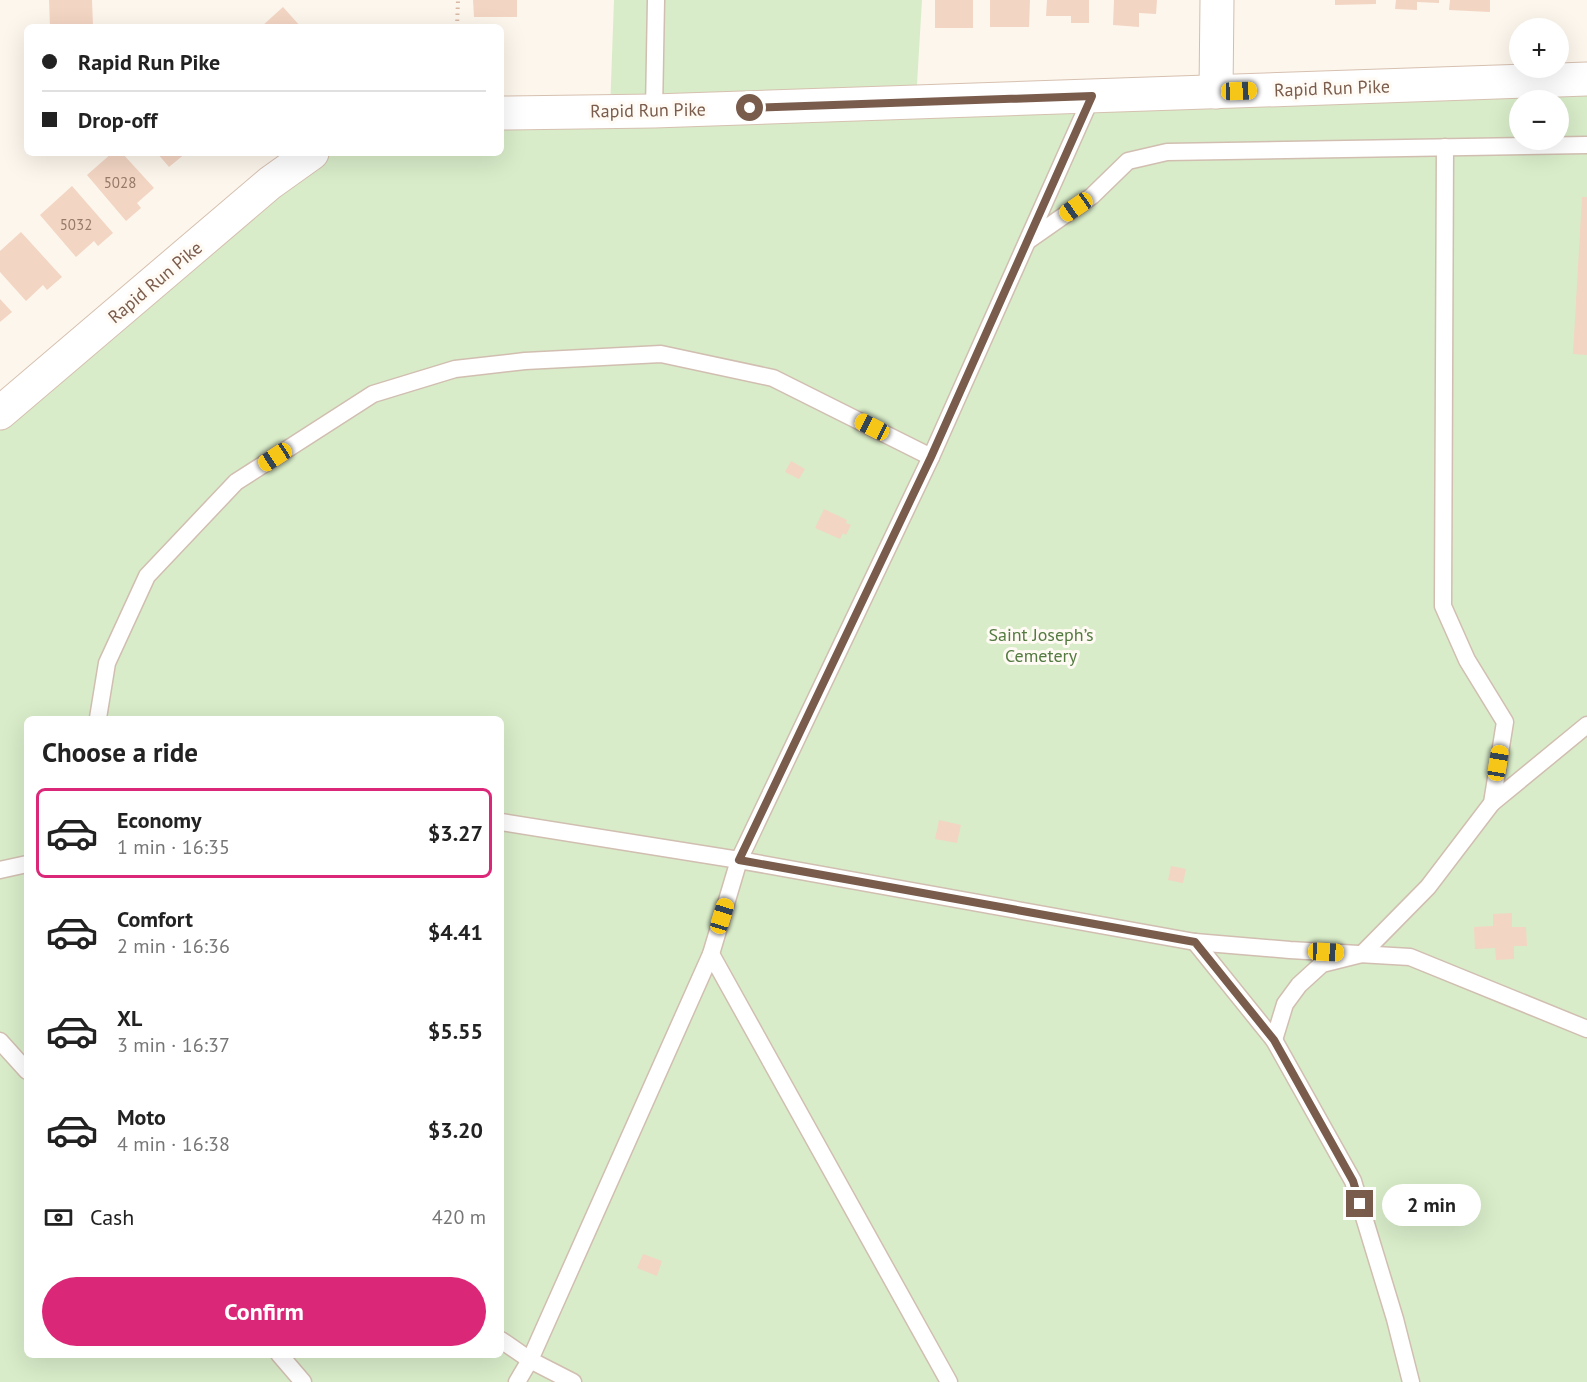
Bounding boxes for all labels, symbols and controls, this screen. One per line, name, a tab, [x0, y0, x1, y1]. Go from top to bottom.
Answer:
map controls	[1509, 18, 1569, 150]
button: +	[1509, 18, 1569, 78]
text: Rapid Run Pike	[78, 48, 220, 76]
street label: Rapid Run Pike	[1274, 74, 1390, 102]
car	[1221, 81, 1257, 101]
button: −	[1509, 90, 1569, 150]
route start	[736, 94, 763, 121]
street label: Rapid Run Pike	[590, 97, 706, 123]
text: Drop-off	[78, 106, 157, 134]
house number: 5028	[104, 173, 136, 192]
car	[1056, 189, 1096, 225]
house number: 5032	[60, 215, 92, 234]
street label: Rapid Run Pike	[103, 236, 207, 328]
car	[852, 411, 892, 443]
car	[255, 440, 295, 474]
park label: Saint Joseph’s Cemetery	[988, 623, 1094, 667]
text: Choose a ride	[42, 735, 198, 769]
car	[1486, 744, 1510, 782]
icon: car	[45, 806, 99, 860]
text: Economy	[117, 806, 201, 834]
text: $3.27	[428, 819, 483, 847]
text: 1 min · 16:35	[117, 834, 230, 860]
car	[708, 896, 736, 936]
icon: car	[45, 905, 99, 959]
text: Comfort	[117, 905, 193, 933]
text: $4.41	[428, 918, 483, 946]
text: 2 min · 16:36	[117, 933, 230, 959]
car	[1308, 942, 1344, 962]
icon: car	[45, 1004, 99, 1058]
text: XL	[117, 1004, 142, 1032]
text: $5.55	[428, 1017, 483, 1045]
text: 3 min · 16:37	[117, 1032, 230, 1058]
icon: car	[45, 1103, 99, 1157]
text: Moto	[117, 1103, 166, 1131]
text: $3.20	[428, 1116, 483, 1144]
text: 4 min · 16:38	[117, 1131, 230, 1157]
callout: 2 min	[1381, 1183, 1480, 1225]
route end	[1346, 1190, 1373, 1217]
text: 2 min	[1407, 1192, 1456, 1218]
icon: cash	[42, 1201, 75, 1234]
text: Cash	[90, 1203, 134, 1231]
text: 420 m	[432, 1204, 486, 1230]
button: Confirm	[42, 1277, 486, 1346]

